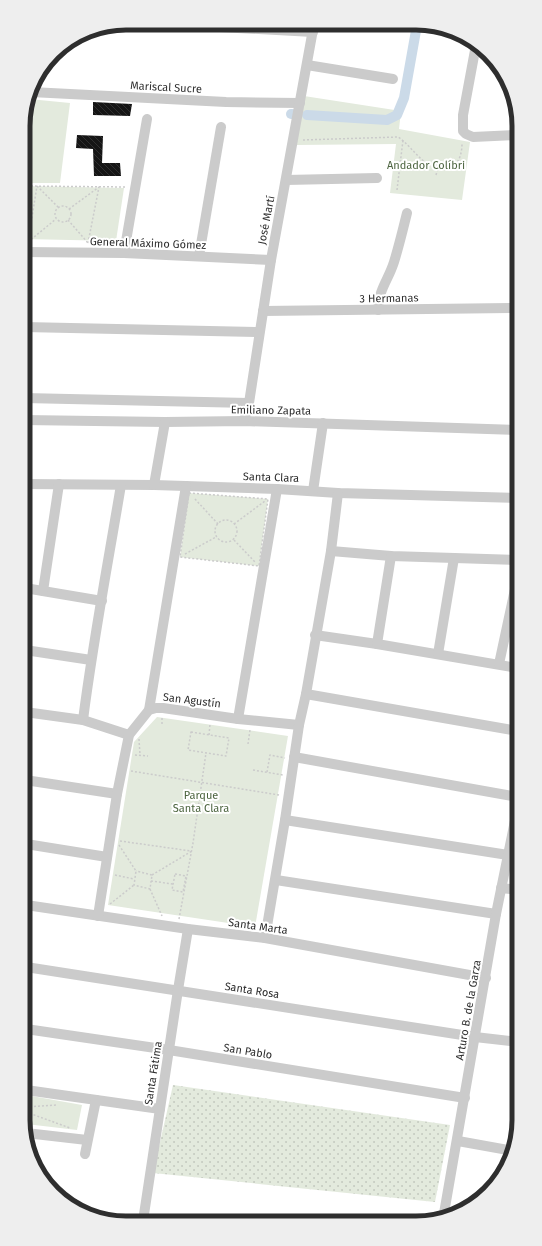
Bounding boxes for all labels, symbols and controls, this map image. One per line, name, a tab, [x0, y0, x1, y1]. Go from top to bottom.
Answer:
street label: Mariscal Sucre	[130, 79, 202, 96]
park label: Andador Colíbri	[387, 159, 465, 172]
street label: José Martí	[255, 194, 278, 246]
street label: General Máximo Gómez	[90, 235, 207, 252]
street label: 3 Hermanas	[359, 291, 419, 306]
street label: Emiliano Zapata	[231, 403, 311, 418]
street label: Santa Clara	[243, 470, 299, 485]
street label: San Agustín	[162, 690, 222, 711]
park label: Parque Santa Clara	[173, 789, 229, 815]
street label: Santa Marta	[227, 916, 288, 937]
street label: Arturo B. de la Garza	[453, 959, 484, 1061]
street label: Santa Rosa	[224, 980, 280, 1001]
street label: Santa Fátima	[142, 1040, 165, 1106]
street label: San Pablo	[223, 1041, 273, 1062]

